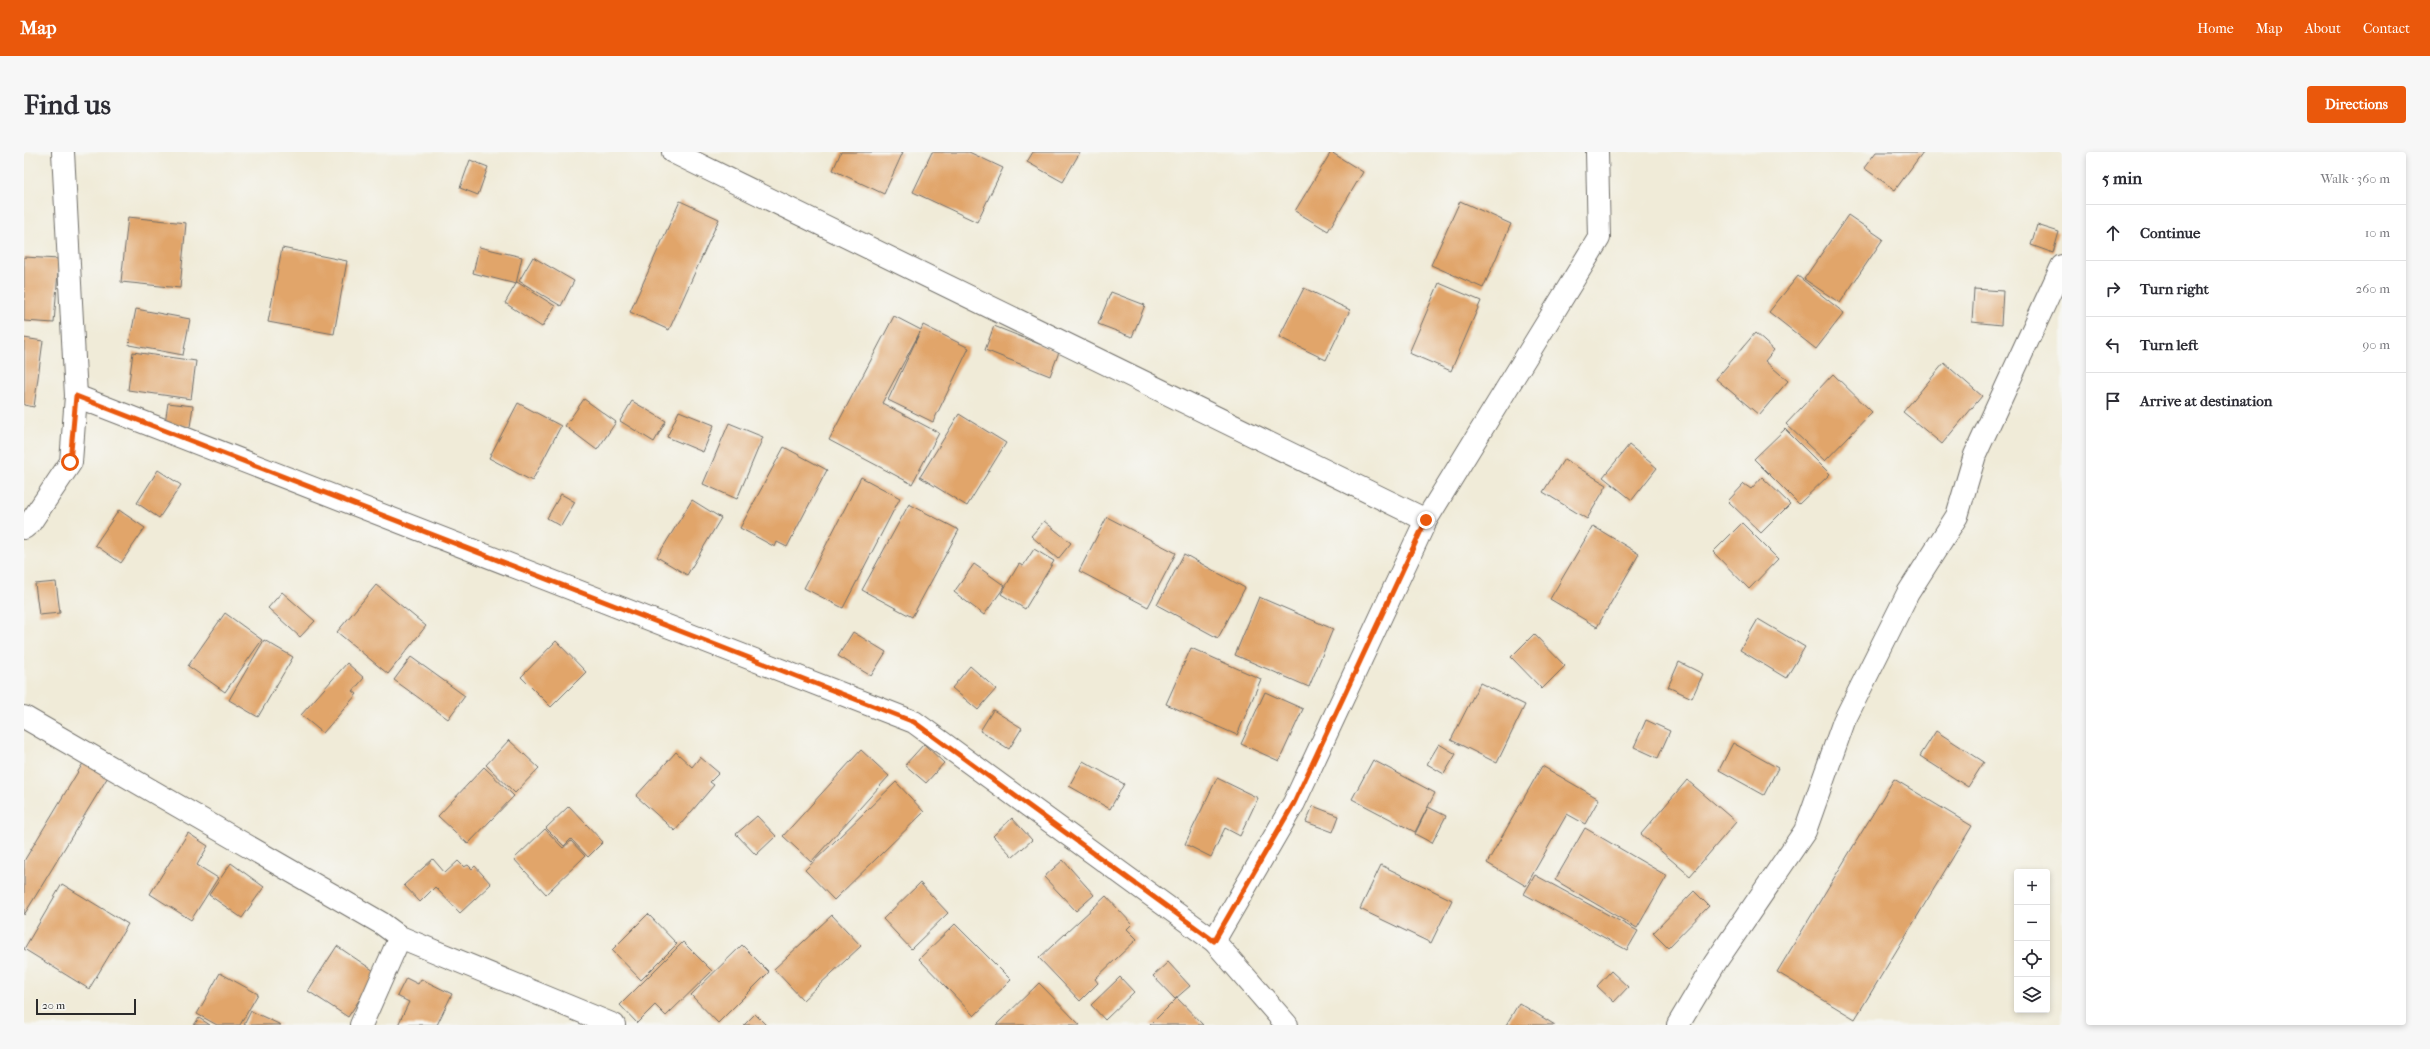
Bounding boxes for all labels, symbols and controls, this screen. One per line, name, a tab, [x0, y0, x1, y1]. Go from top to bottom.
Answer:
text: Map	[20, 17, 56, 39]
text: Home	[2197, 20, 2234, 37]
text: Map	[2256, 20, 2283, 37]
text: About	[2305, 20, 2341, 37]
text: Contact	[2363, 20, 2410, 37]
button: Directions	[2307, 86, 2406, 123]
text: Find us	[24, 88, 111, 121]
text: 5 min	[2102, 168, 2142, 188]
text: Walk · 360 m	[2320, 171, 2390, 186]
icon: ahead	[2102, 222, 2124, 244]
text: Continue	[2140, 224, 2200, 242]
text: 10 m	[2365, 225, 2390, 240]
icon: right	[2102, 278, 2124, 300]
text: Turn right	[2140, 280, 2209, 298]
text: 260 m	[2356, 281, 2390, 296]
icon: left	[2102, 334, 2124, 356]
text: Turn left	[2140, 336, 2198, 354]
text: 90 m	[2362, 337, 2390, 352]
icon: arrive	[2102, 390, 2124, 412]
text: Arrive at destination	[2140, 392, 2272, 410]
route start	[61, 453, 79, 471]
route end	[1417, 511, 1435, 529]
map controls	[2014, 869, 2050, 1013]
button: +	[2014, 869, 2050, 905]
button: −	[2014, 905, 2050, 941]
button: locate	[2014, 941, 2050, 977]
button: layers	[2014, 977, 2050, 1013]
scale bar	[36, 997, 136, 1016]
text: 20 m	[42, 999, 65, 1012]

